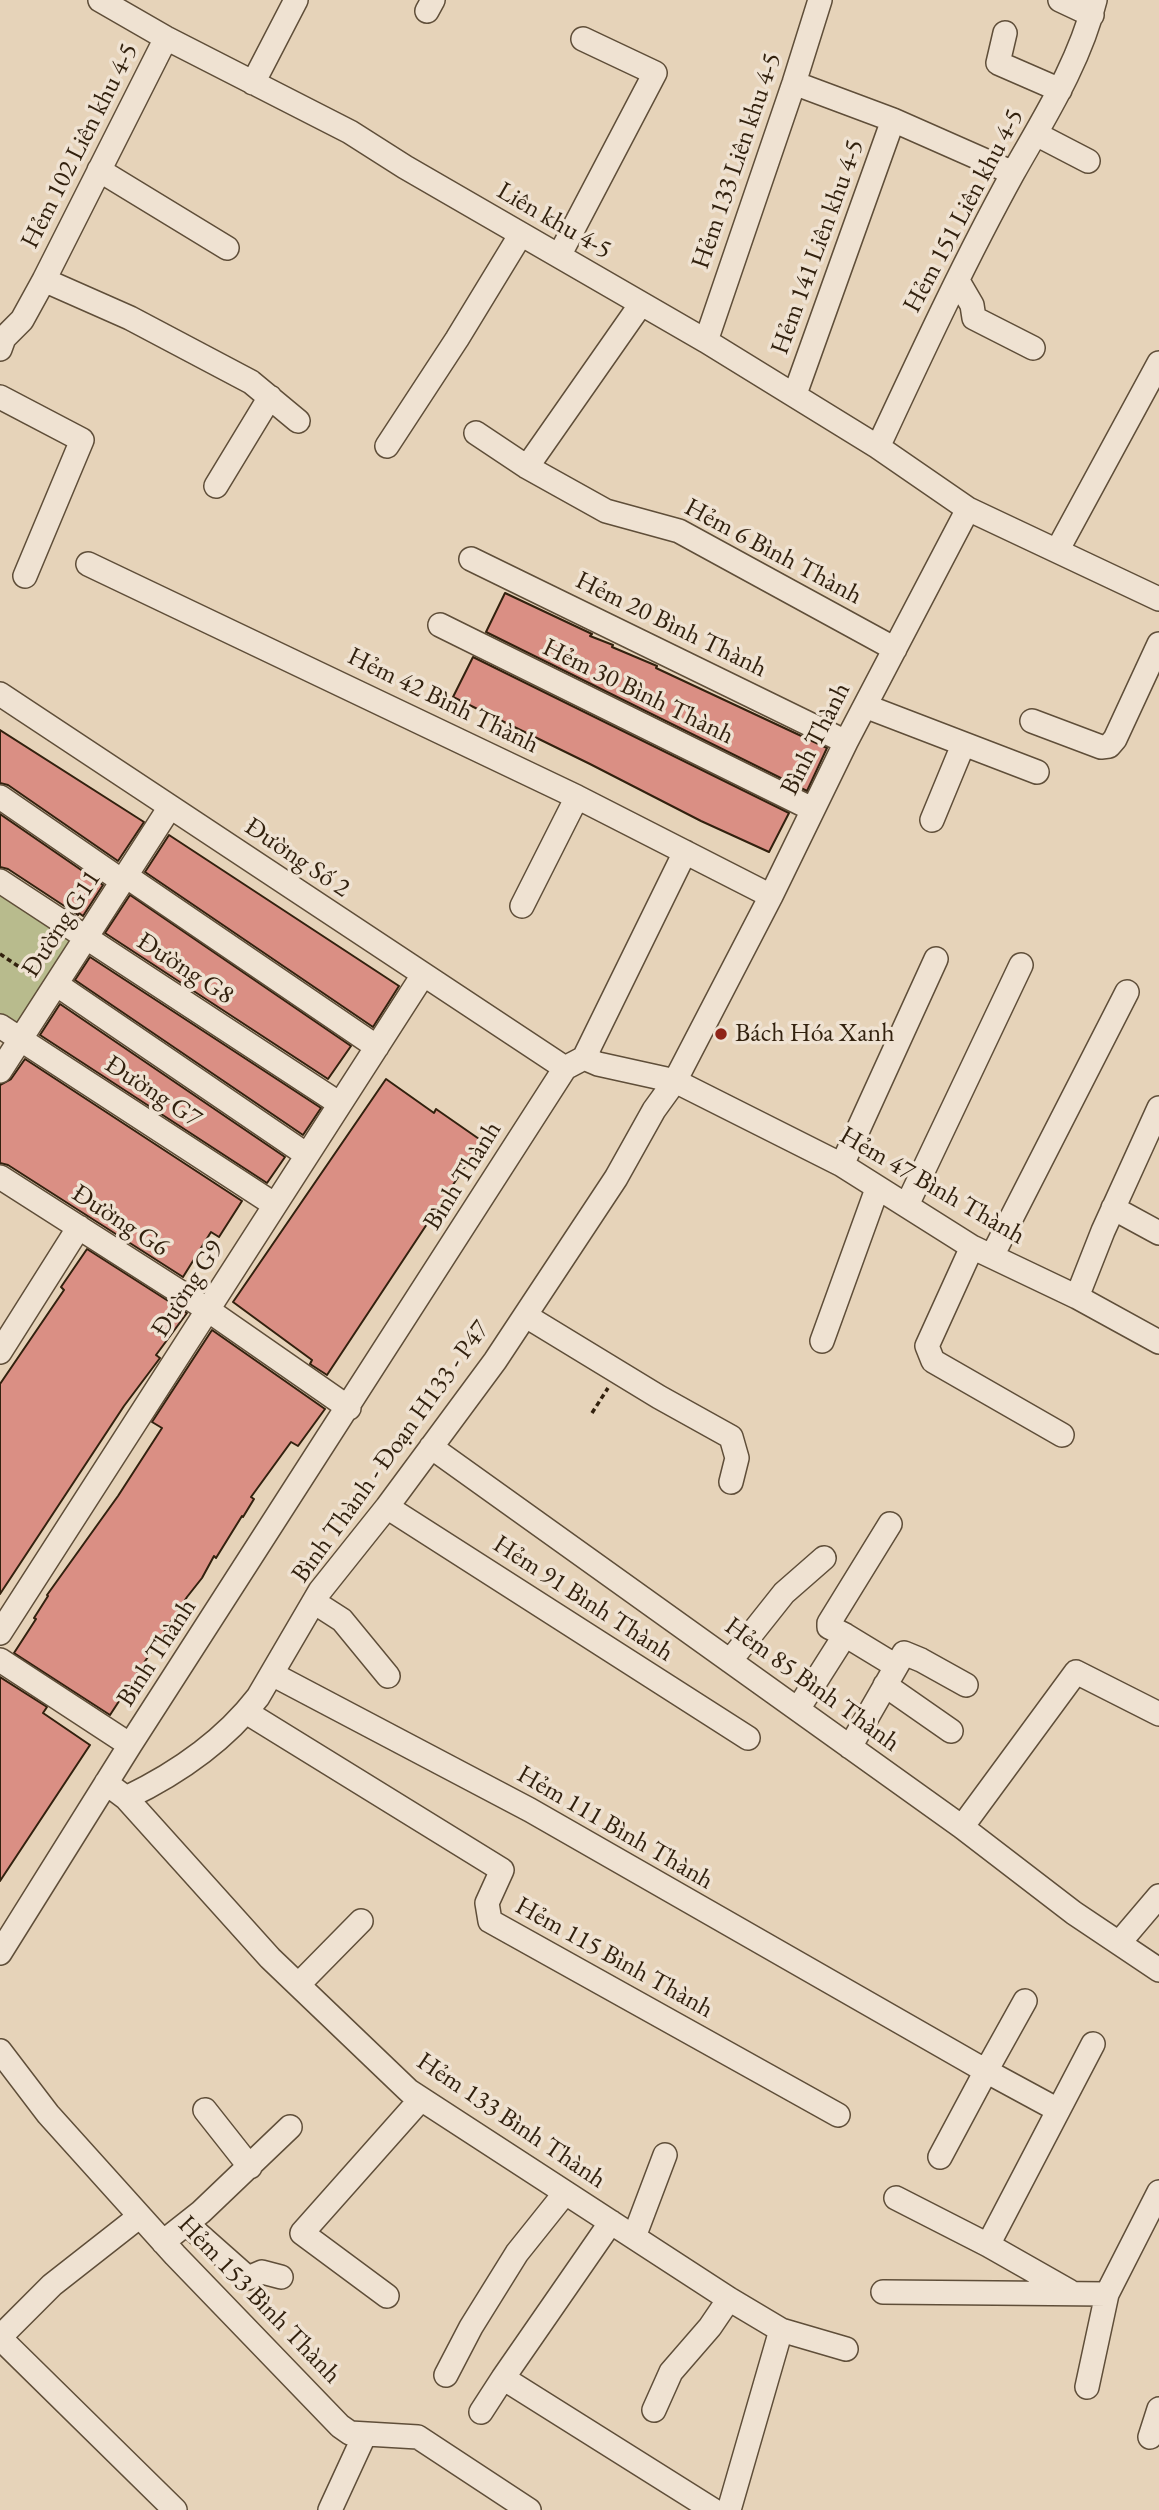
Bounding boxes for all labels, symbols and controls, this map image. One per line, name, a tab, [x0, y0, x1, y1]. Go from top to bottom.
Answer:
street label: Hẻm 102 Liên khu 4-5	[15, 38, 145, 254]
street label: Hẻm 133 Liên khu 4-5	[685, 49, 789, 273]
street label: Hẻm 151 Liên khu 4-5	[897, 104, 1031, 318]
street label: Hẻm 141 Liên khu 4-5	[765, 135, 871, 359]
street label: Liên khu 4-5	[491, 176, 617, 266]
street label: Hẻm 6 Bình Thành	[679, 492, 867, 612]
street label: Hẻm 20 Bình Thành	[570, 565, 772, 685]
street label: Hẻm 30 Bình Thành	[537, 632, 739, 752]
street label: Hẻm 42 Bình Thành	[342, 641, 544, 761]
street label: Bình Thành	[774, 677, 858, 801]
street label: Đường Số 2	[238, 811, 356, 905]
street label: Đường G11	[16, 865, 108, 983]
street label: Đường G8	[131, 926, 239, 1012]
place label: Bách Hóa Xanh	[735, 1018, 895, 1050]
marker: Bách Hóa Xanh	[713, 1026, 729, 1042]
street label: Đường G7	[99, 1049, 207, 1135]
street label: Bình Thành	[417, 1116, 509, 1236]
street label: Hẻm 47 Bình Thành	[834, 1120, 1030, 1252]
street label: Đường G6	[66, 1178, 174, 1264]
street label: Đường G9	[145, 1235, 231, 1343]
street label: Bình Thành - Đoạn H133 - P47	[285, 1315, 497, 1589]
street label: Hẻm 91 Bình Thành	[487, 1529, 679, 1669]
street label: Bình Thành	[111, 1593, 203, 1713]
street label: Hẻm 85 Bình Thành	[718, 1611, 906, 1759]
street label: Hẻm 111 Bình Thành	[511, 1759, 719, 1897]
street label: Hẻm 115 Bình Thành	[510, 1891, 718, 2025]
street label: Hẻm 133 Bình Thành	[410, 2046, 612, 2196]
street label: Hẻm 153 Bình Thành	[171, 2209, 347, 2391]

